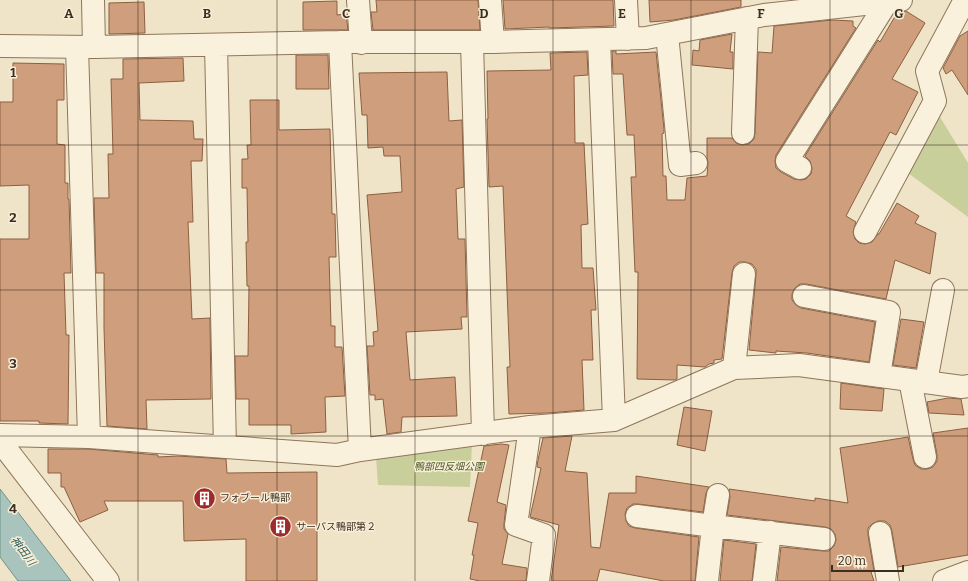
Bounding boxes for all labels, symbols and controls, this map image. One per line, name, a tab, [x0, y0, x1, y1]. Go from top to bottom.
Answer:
text: A	[64, 6, 74, 21]
text: B	[203, 6, 211, 21]
text: C	[342, 6, 350, 21]
text: D	[479, 6, 489, 21]
text: E	[618, 6, 626, 21]
text: F	[757, 6, 765, 21]
text: G	[894, 6, 904, 21]
text: 1	[10, 65, 16, 80]
text: 2	[9, 210, 17, 225]
text: 3	[9, 356, 17, 371]
park label: 鴨部四反畑公園	[414, 461, 486, 473]
building icon: フォブール鴨部	[192, 485, 218, 511]
place label: フォブール鴨部	[220, 492, 290, 504]
text: 4	[9, 501, 17, 516]
building icon: サーパス鴨部第２	[268, 514, 294, 540]
place label: サーパス鴨部第２	[296, 521, 376, 533]
water label: 神田川	[8, 534, 39, 569]
scale bar	[832, 547, 903, 573]
text: 20 m	[838, 554, 867, 568]

